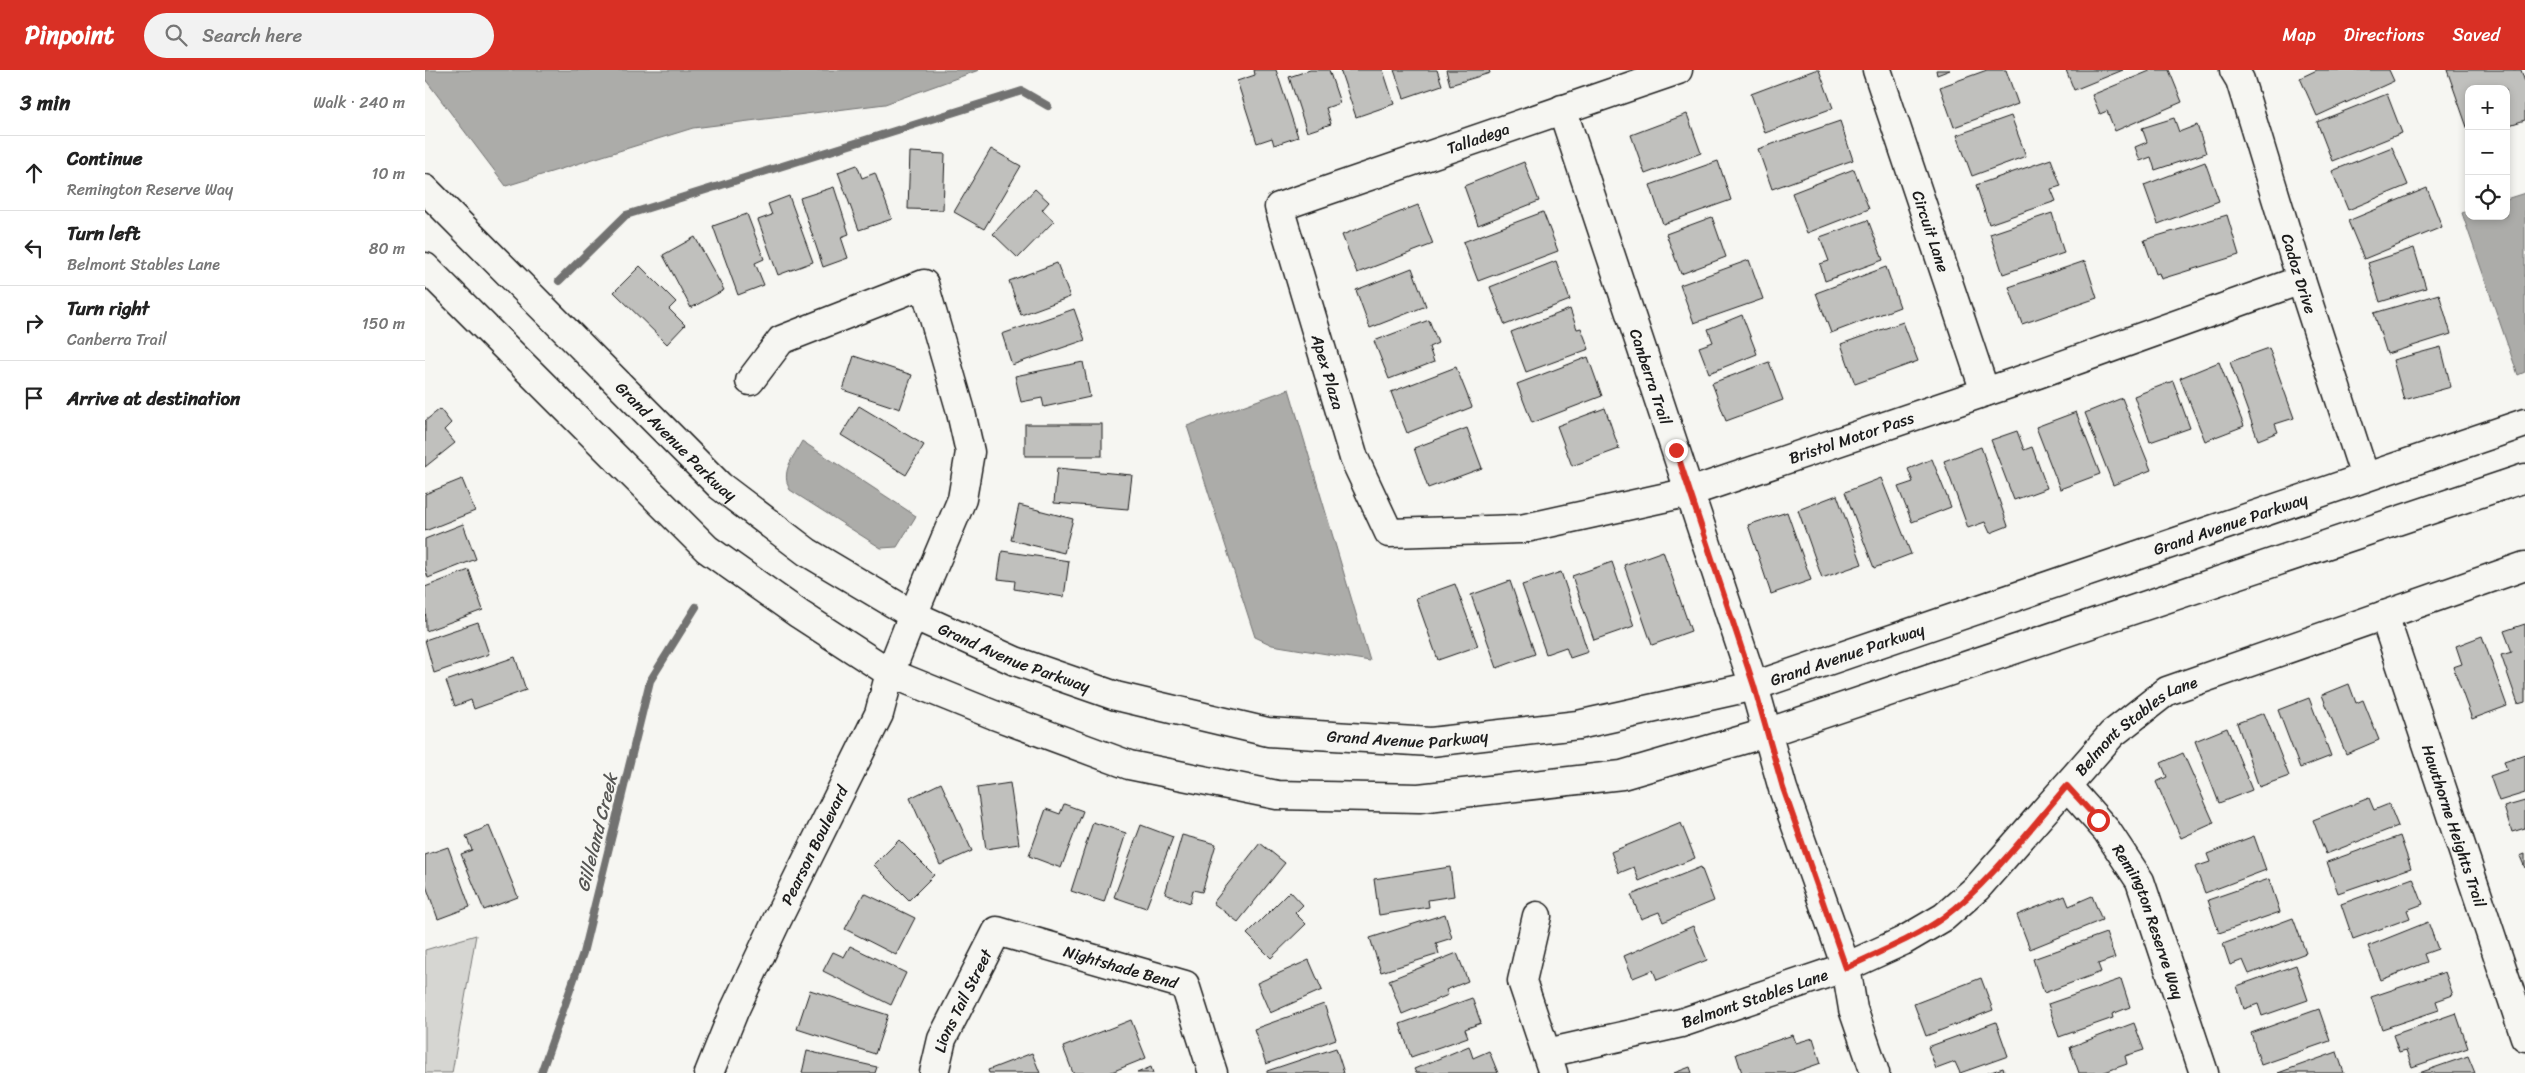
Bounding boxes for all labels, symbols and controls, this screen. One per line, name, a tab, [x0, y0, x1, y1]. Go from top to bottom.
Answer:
search box	[144, 13, 494, 58]
text: Pinpoint	[25, 14, 114, 56]
text: Search here	[202, 19, 302, 52]
text: Map	[2283, 19, 2316, 51]
text: Directions	[2344, 19, 2425, 51]
text: Saved	[2453, 19, 2500, 51]
icon: search	[162, 21, 190, 49]
text: 3 min	[20, 84, 70, 122]
map controls	[2465, 85, 2510, 220]
button: +	[2465, 85, 2510, 130]
text: Walk · 240 m	[313, 88, 405, 117]
street label: Talladega	[1443, 114, 1514, 163]
button: −	[2465, 130, 2510, 175]
text: Continue	[67, 142, 143, 175]
icon: ahead	[20, 159, 48, 187]
text: 10 m	[372, 159, 405, 188]
text: Remington Reserve Way	[67, 175, 233, 204]
button: locate	[2465, 175, 2510, 220]
street label: Circuit Lane	[1903, 186, 1958, 276]
text: Turn left	[67, 217, 140, 250]
street label: Cadoz Drive	[2273, 230, 2325, 318]
icon: left	[20, 234, 48, 262]
text: 80 m	[369, 234, 405, 263]
text: Belmont Stables Lane	[67, 250, 220, 279]
text: Turn right	[67, 292, 149, 325]
icon: right	[20, 309, 48, 337]
text: 150 m	[362, 309, 405, 338]
text: Canberra Trail	[67, 325, 167, 354]
street label: Canberra Trail	[1621, 325, 1680, 429]
street label: Apex Plaza	[1303, 330, 1353, 413]
street label: Grand Avenue Parkway	[608, 374, 744, 509]
text: Arrive at destination	[67, 382, 240, 415]
icon: arrive	[20, 384, 48, 412]
street label: Bristol Motor Pass	[1785, 403, 1919, 473]
route end	[1665, 439, 1688, 462]
street label: Grand Avenue Parkway	[2149, 484, 2313, 564]
street label: Grand Avenue Parkway	[933, 614, 1095, 701]
street label: Grand Avenue Parkway	[1766, 615, 1929, 695]
street label: Belmont Stables Lane	[2067, 667, 2202, 783]
street label: Grand Avenue Parkway	[1326, 721, 1491, 757]
street label: Hawthorne Heights Trail	[2413, 740, 2495, 911]
water label: Gilleland Creek	[567, 768, 628, 895]
street label: Pearson Boulevard	[773, 779, 857, 910]
route start	[2087, 809, 2110, 832]
street label: Remington Reserve Way	[2104, 838, 2193, 1004]
street label: Nightshade Bend	[1060, 937, 1183, 998]
street label: Lions Tail Street	[925, 943, 1001, 1055]
street label: Belmont Stables Lane	[1678, 960, 1832, 1037]

